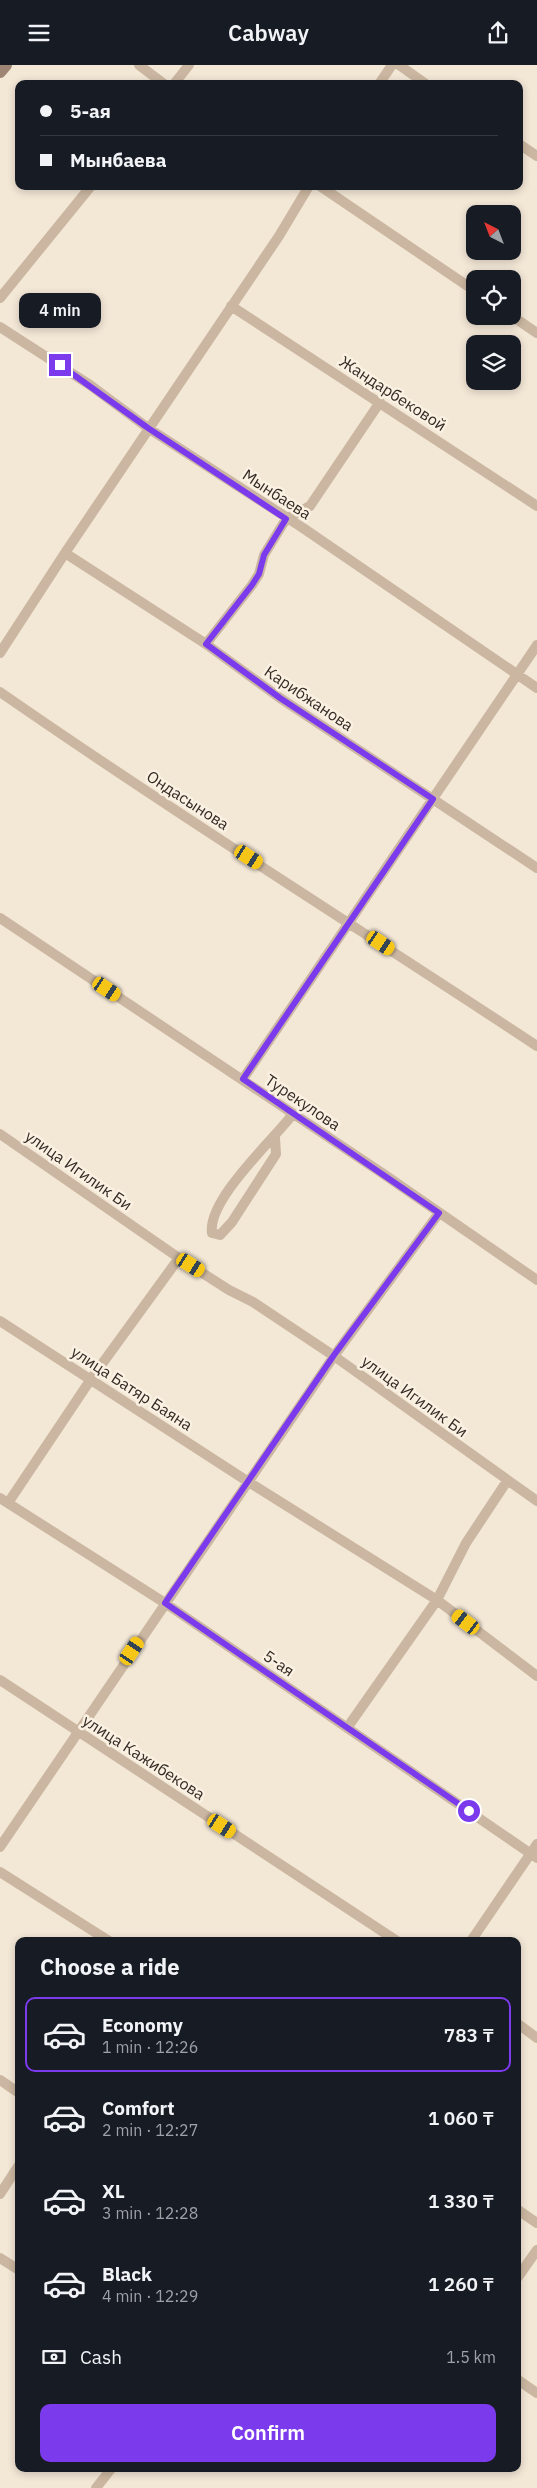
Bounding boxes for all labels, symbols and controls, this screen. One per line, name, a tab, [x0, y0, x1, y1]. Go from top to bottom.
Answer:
text: Cabway	[228, 18, 309, 47]
icon: menu	[25, 19, 53, 47]
icon: share	[484, 19, 512, 47]
text: 5-ая	[70, 99, 111, 123]
text: Мынбаева	[70, 148, 166, 172]
north arrow	[466, 205, 521, 260]
map controls	[466, 205, 521, 390]
button: locate	[466, 270, 521, 325]
callout: 4 min	[19, 293, 101, 327]
text: 4 min	[39, 300, 81, 320]
button: layers	[466, 335, 521, 390]
street label: Жандарбековой	[336, 351, 450, 435]
route end	[49, 354, 71, 376]
street label: Мынбаева	[239, 464, 315, 524]
street label: Карибжанова	[261, 661, 358, 735]
street label: Ондасынова	[143, 766, 233, 834]
car	[232, 843, 265, 871]
car	[364, 928, 397, 958]
car	[90, 974, 123, 1004]
street label: Турекулова	[262, 1070, 345, 1135]
street label: улица Игилик Би	[21, 1126, 137, 1214]
car	[174, 1251, 207, 1279]
street label: улица Батяр Баяна	[68, 1341, 197, 1435]
street label: улица Игилик Би	[358, 1351, 472, 1441]
car	[449, 1607, 482, 1637]
car	[117, 1634, 146, 1668]
street label: 5-ая	[260, 1645, 298, 1681]
street label: улица Кажибекова	[79, 1710, 209, 1804]
route start	[458, 1800, 480, 1822]
car	[205, 1812, 238, 1840]
text: Choose a ride	[40, 1952, 180, 1981]
icon: car	[42, 2012, 87, 2057]
text: Economy	[102, 2013, 183, 2037]
text: 783 ₸	[444, 2023, 494, 2047]
text: 1 min · 12:26	[102, 2037, 198, 2057]
icon: car	[42, 2095, 87, 2140]
text: Comfort	[102, 2096, 175, 2120]
text: 1 060 ₸	[428, 2106, 494, 2130]
text: 2 min · 12:27	[102, 2120, 198, 2140]
icon: car	[42, 2178, 87, 2223]
text: XL	[102, 2179, 125, 2203]
text: 1 330 ₸	[428, 2189, 494, 2213]
text: 3 min · 12:28	[102, 2203, 198, 2223]
icon: car	[42, 2261, 87, 2306]
text: Black	[102, 2262, 152, 2286]
text: 1 260 ₸	[428, 2272, 494, 2296]
text: 4 min · 12:29	[102, 2286, 198, 2306]
icon: cash	[40, 2343, 68, 2371]
text: Cash	[80, 2345, 122, 2369]
text: 1.5 km	[446, 2347, 496, 2367]
button: Confirm	[40, 2404, 496, 2462]

